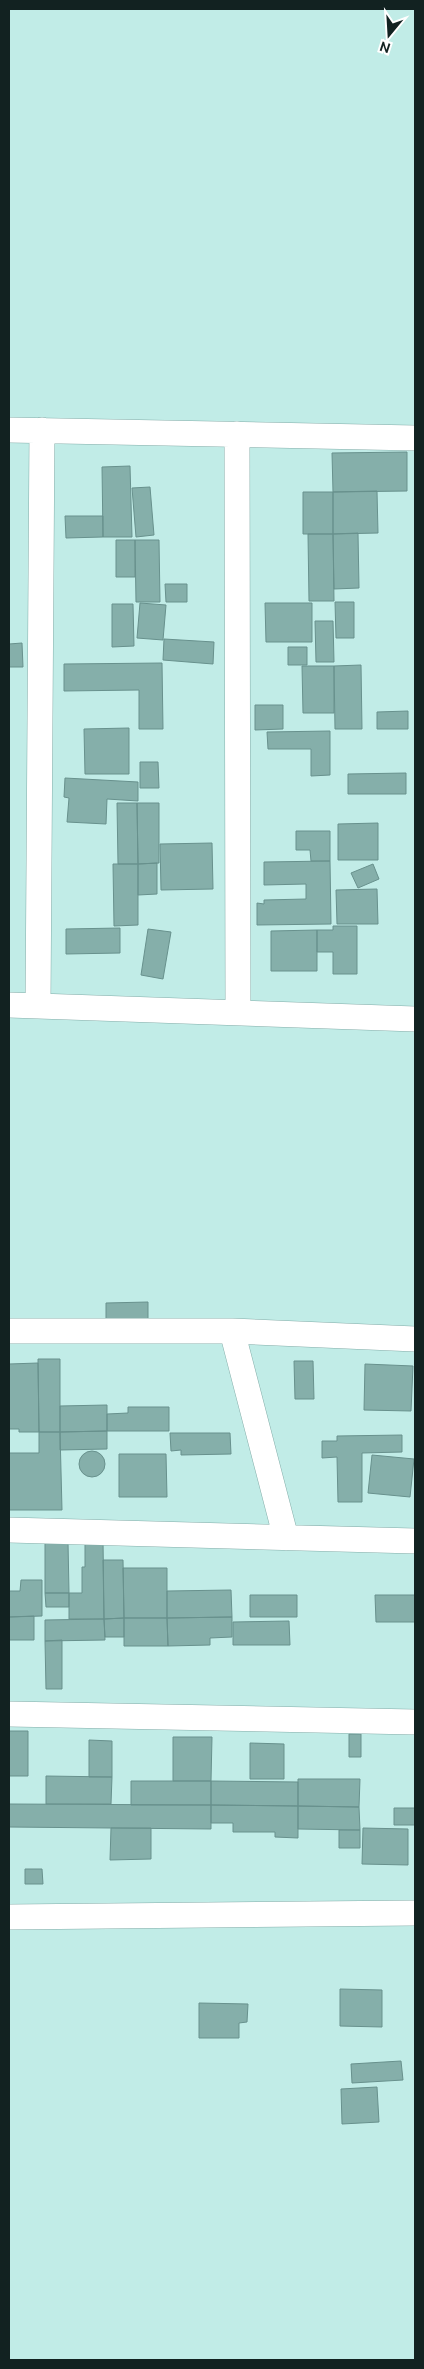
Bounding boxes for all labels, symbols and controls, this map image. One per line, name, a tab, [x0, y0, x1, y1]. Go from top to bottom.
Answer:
north arrow	[364, 10, 414, 60]
text: N	[378, 38, 392, 57]

